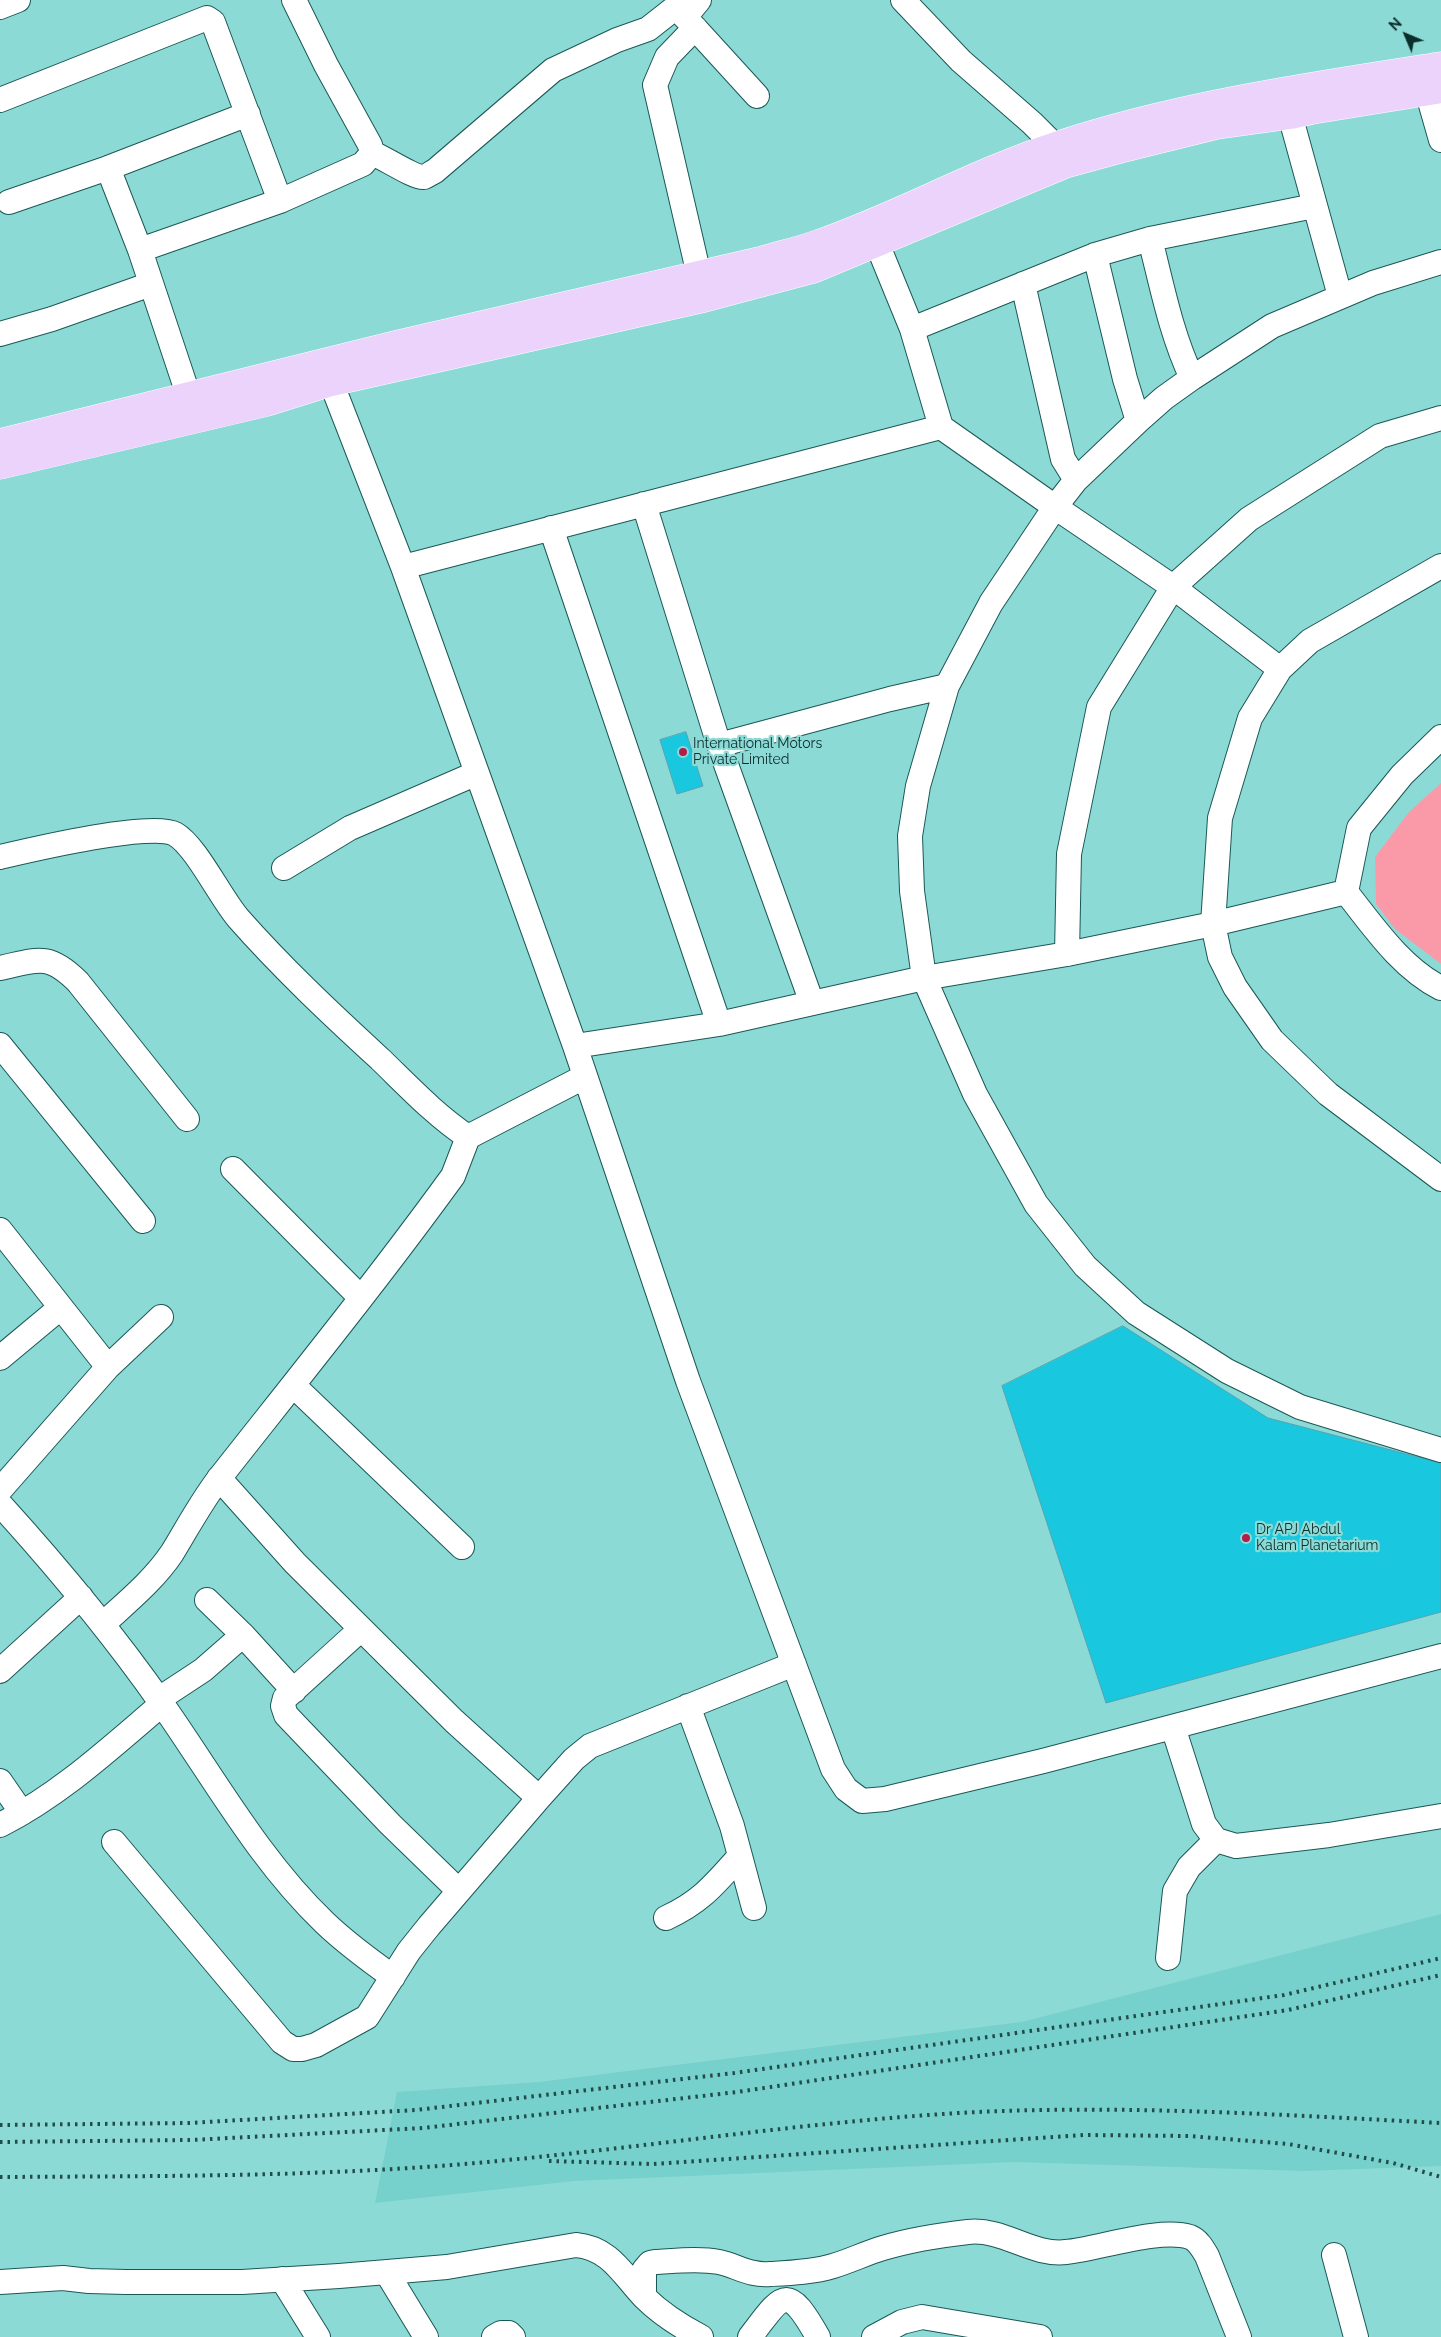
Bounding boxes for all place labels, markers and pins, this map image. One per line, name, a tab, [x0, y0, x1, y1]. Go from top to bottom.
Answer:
place label: International Motors Private Limited	[693, 736, 822, 769]
marker: International Motors Private Limited	[677, 746, 689, 758]
place label: Dr APJ Abdul Kalam Planetarium	[1256, 1522, 1378, 1554]
marker: Dr APJ Abdul Kalam Planetarium	[1240, 1532, 1252, 1544]

